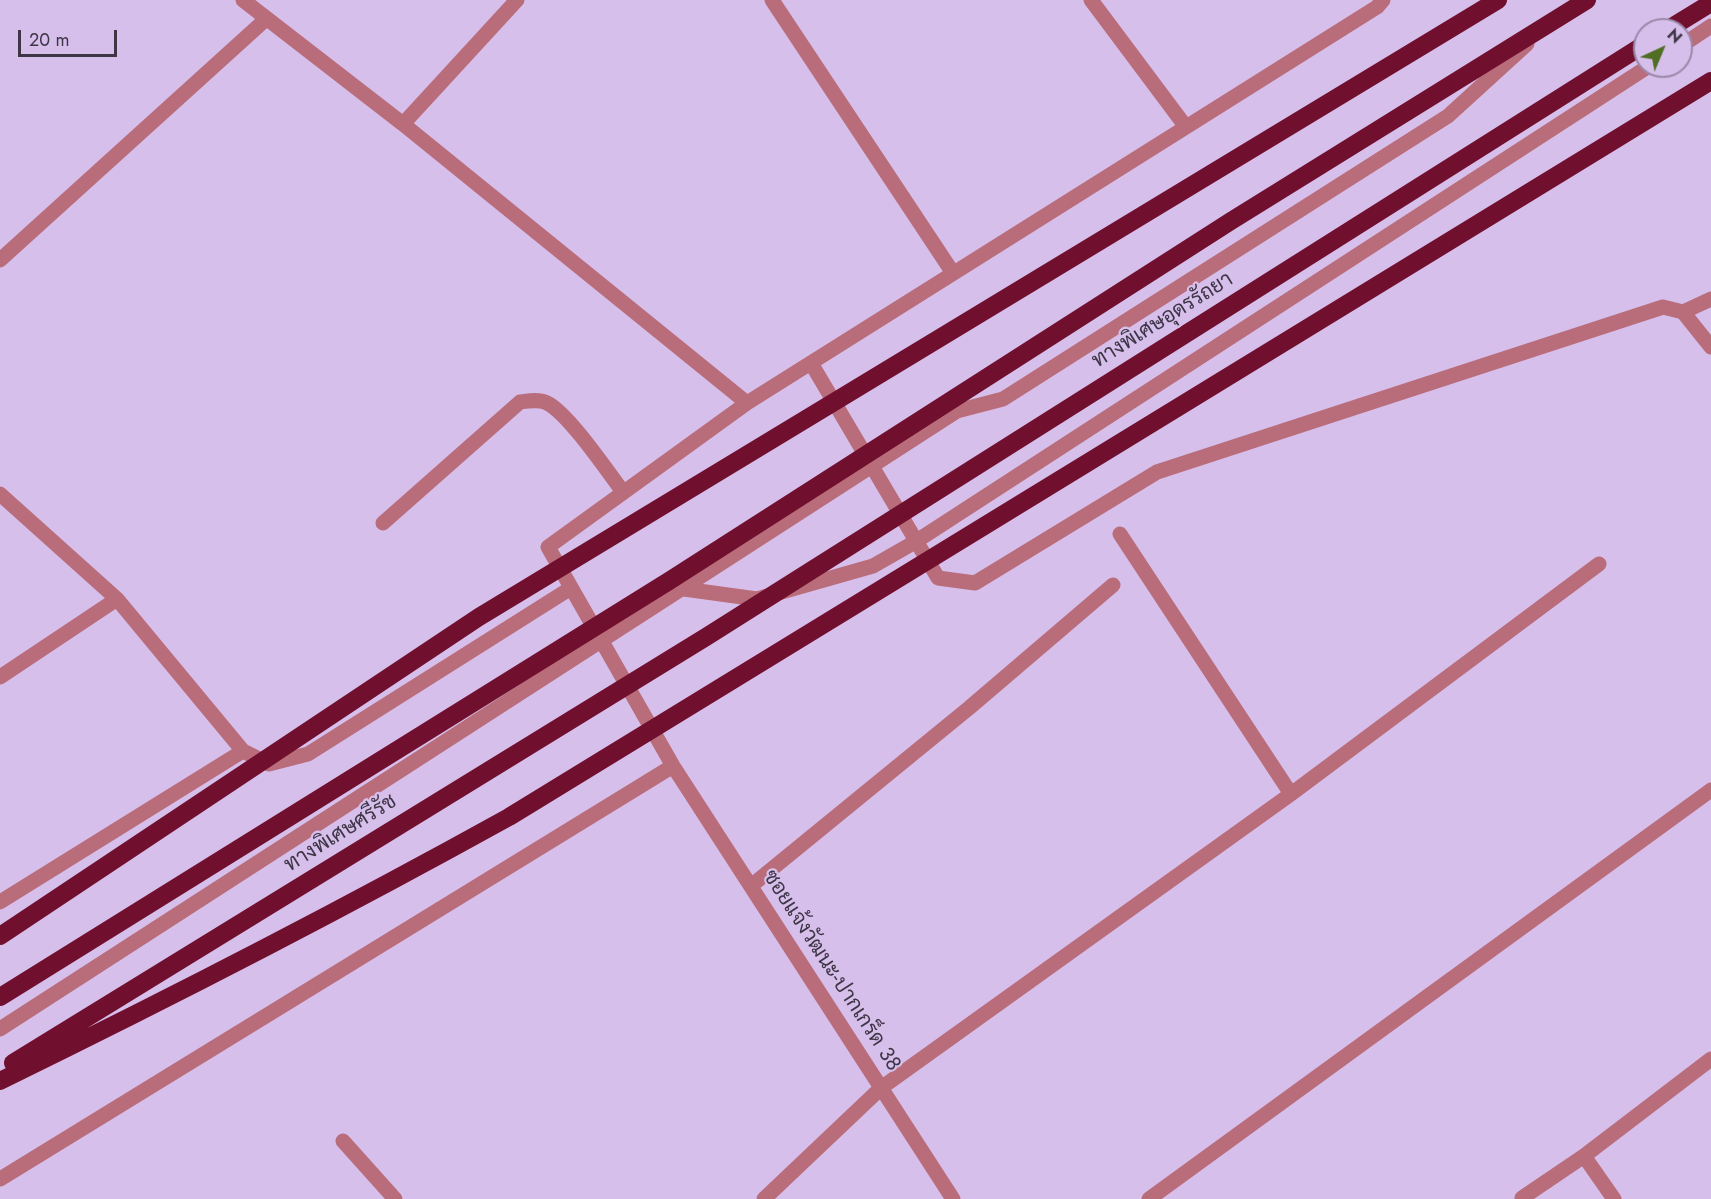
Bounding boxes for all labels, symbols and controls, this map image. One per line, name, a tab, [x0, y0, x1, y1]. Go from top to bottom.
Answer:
scale bar	[21, 18, 120, 56]
north arrow	[1633, 18, 1693, 78]
text: N	[1662, 23, 1687, 49]
text: 20 m	[29, 27, 69, 53]
street label: ทางพิเศษอุดรรัถยา	[1088, 268, 1238, 374]
street label: ทางพิเศษศรีรัช	[280, 789, 402, 879]
street label: ซอยแจ้งวัฒนะ-ปากเกร็ด 38	[757, 866, 905, 1076]

